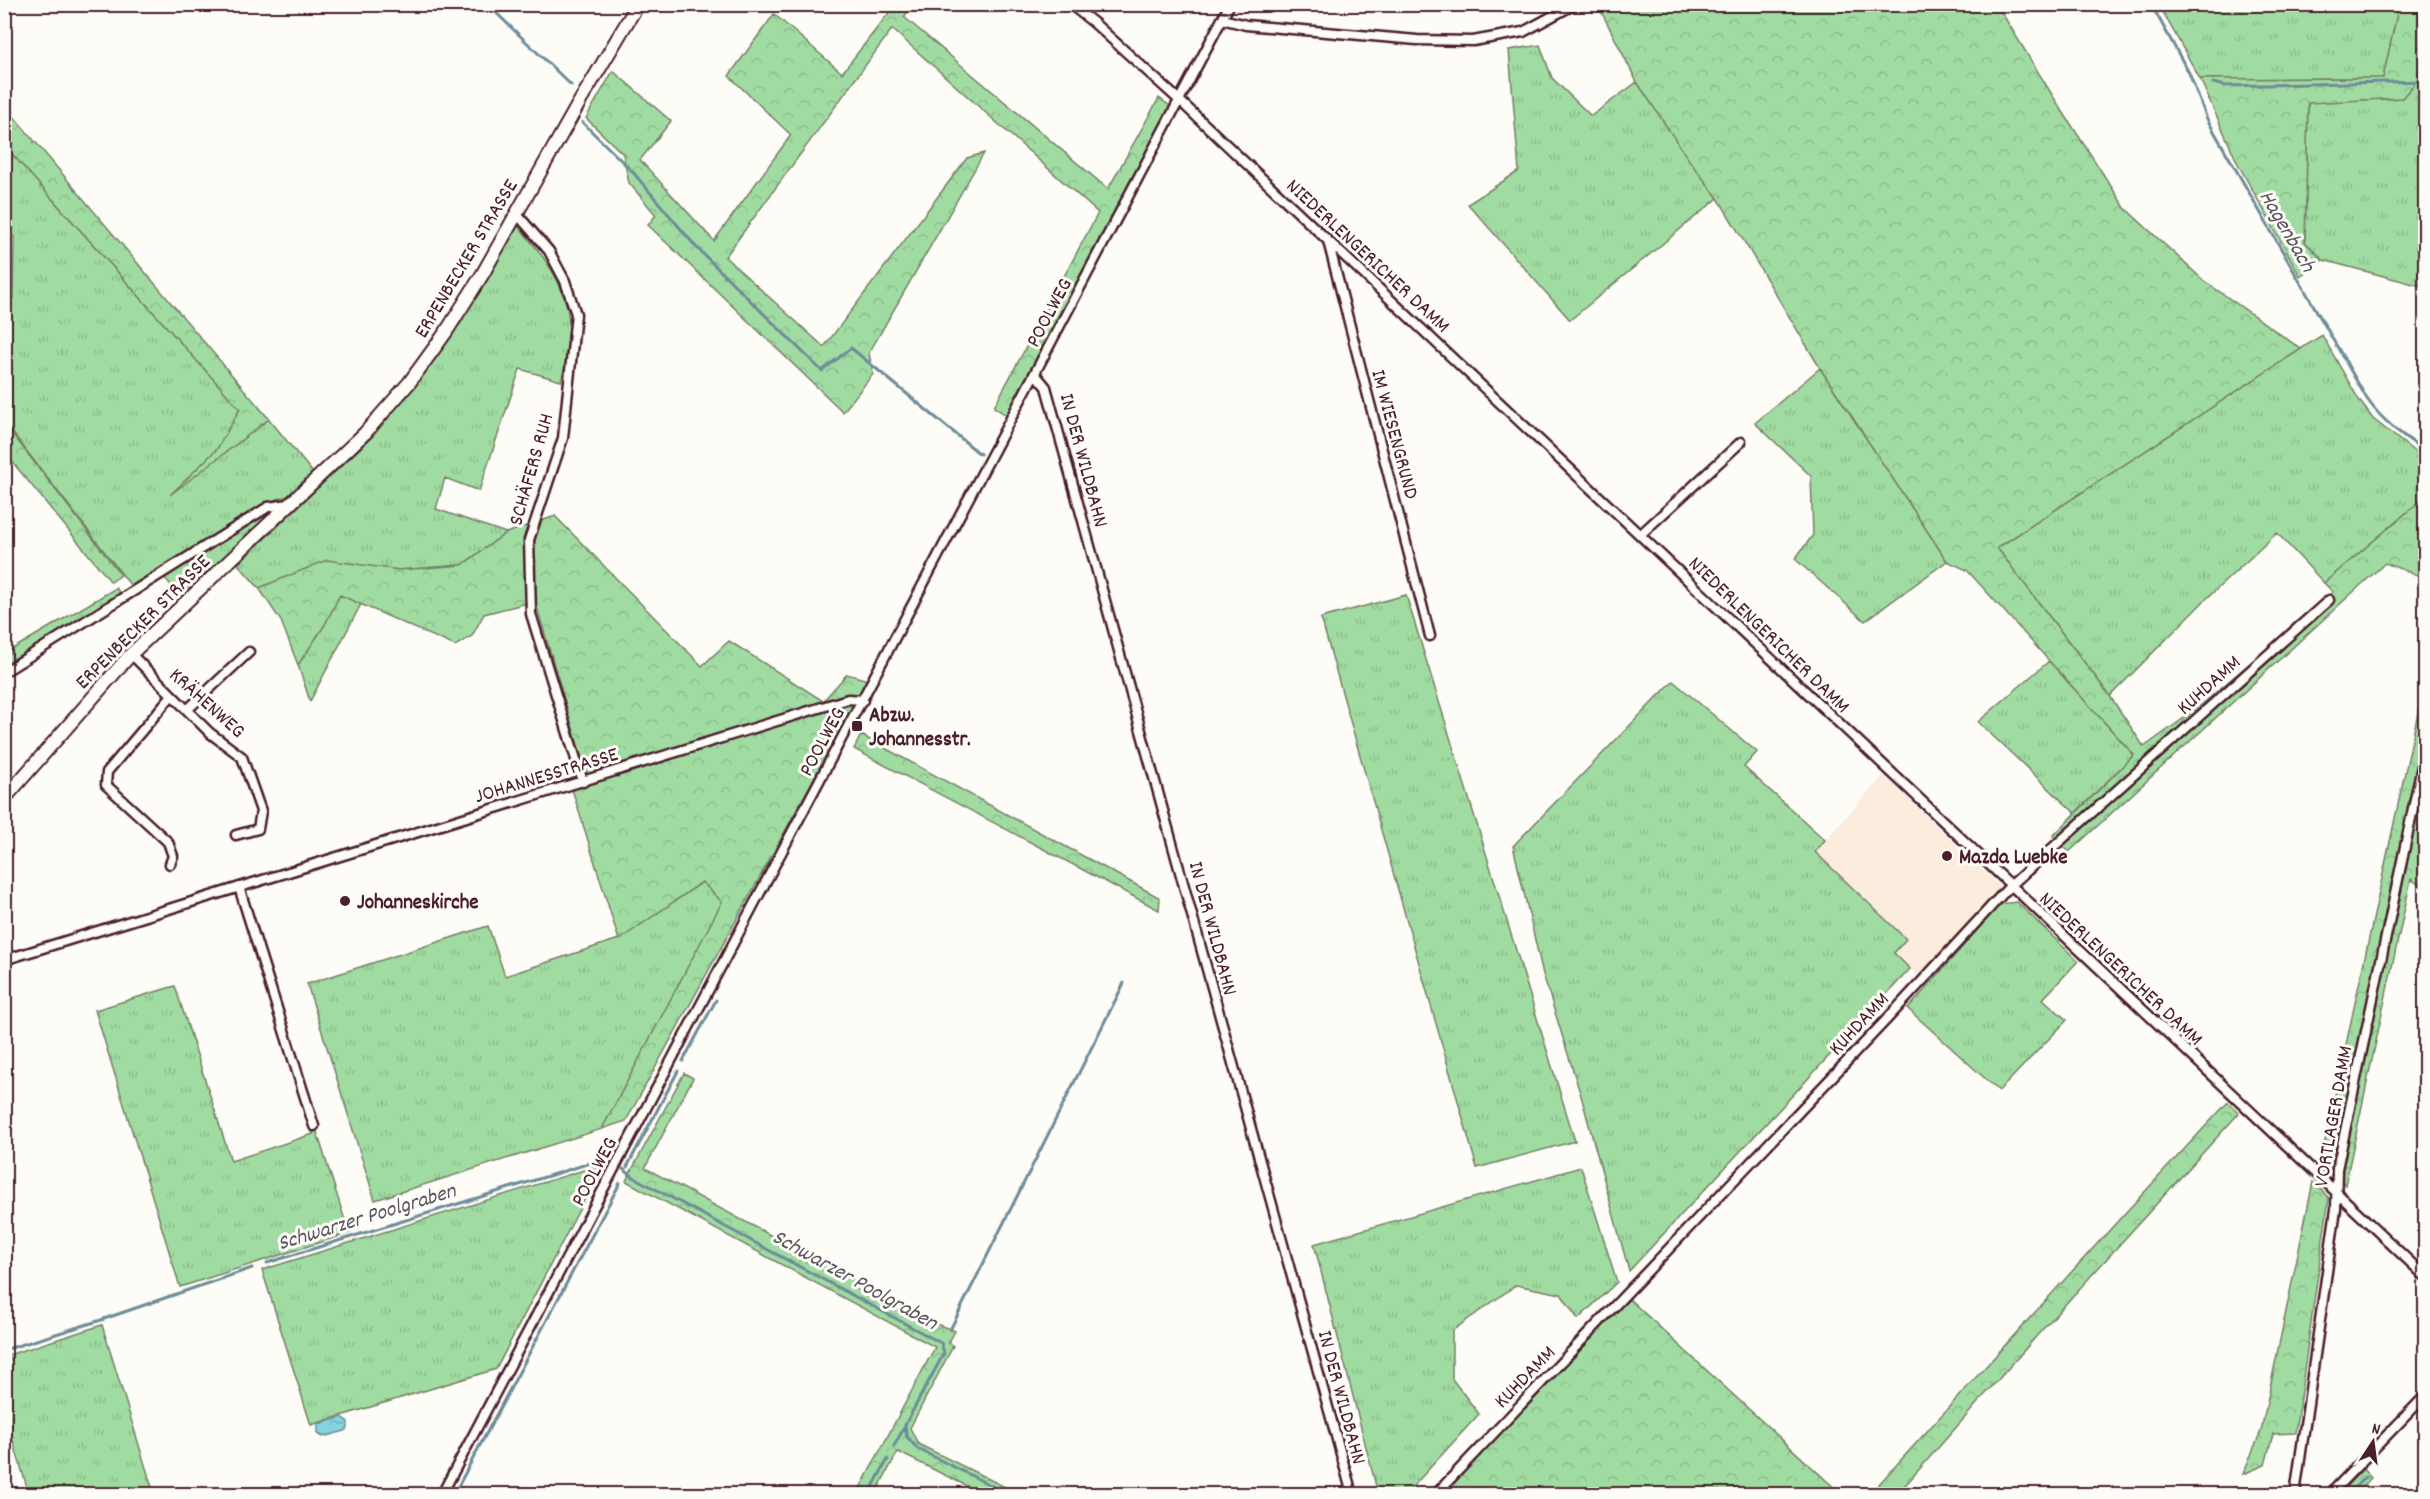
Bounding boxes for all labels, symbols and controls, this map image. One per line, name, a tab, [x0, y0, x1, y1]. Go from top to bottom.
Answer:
street label: NIEDERLENGERICHER DAMM	[1278, 173, 1456, 341]
street label: ERPENBECKER STRASSE	[408, 174, 527, 345]
water label: Hagenbach	[2250, 185, 2322, 279]
street label: POOLWEG	[1020, 274, 1081, 353]
street label: IM WIESENGRUND	[1361, 367, 1425, 503]
street label: IN DER WILDBAHN	[1050, 390, 1114, 531]
street label: SCHÄFERS RUH	[503, 410, 563, 529]
street label: ERPENBECKER STRASSE	[70, 548, 219, 698]
street label: NIEDERLENGERICHER DAMM	[1680, 551, 1856, 722]
street label: KUHDAMM	[2171, 649, 2249, 723]
street label: KRÄHENWEG	[161, 662, 251, 747]
place label: Abzw. Johannesstr.	[869, 702, 971, 756]
street label: POOLWEG	[793, 703, 854, 782]
marker: Abzw. Johannesstr.	[850, 719, 864, 733]
street label: JOHANNESSTRASSE	[471, 741, 623, 813]
place label: Mazda Luebke	[1959, 844, 2067, 874]
marker: Mazda Luebke	[1940, 849, 1954, 863]
street label: IN DER WILDBAHN	[1179, 858, 1243, 999]
street label: NIEDERLENGERICHER DAMM	[2031, 886, 2209, 1054]
place label: Johanneskirche	[357, 889, 479, 919]
marker: Johanneskirche	[338, 894, 352, 908]
street label: KUHDAMM	[1823, 986, 1898, 1064]
street label: VORTLAGER DAMM	[2308, 1044, 2362, 1190]
street label: POOLWEG	[565, 1133, 626, 1212]
water label: Schwarzer Poolgraben	[274, 1176, 461, 1260]
water label: Schwarzer Poolgraben	[766, 1223, 943, 1340]
street label: IN DER WILDBAHN	[1308, 1327, 1372, 1468]
street label: KUHDAMM	[1488, 1340, 1564, 1416]
north arrow	[2343, 1412, 2403, 1472]
text: N	[2369, 1418, 2382, 1442]

